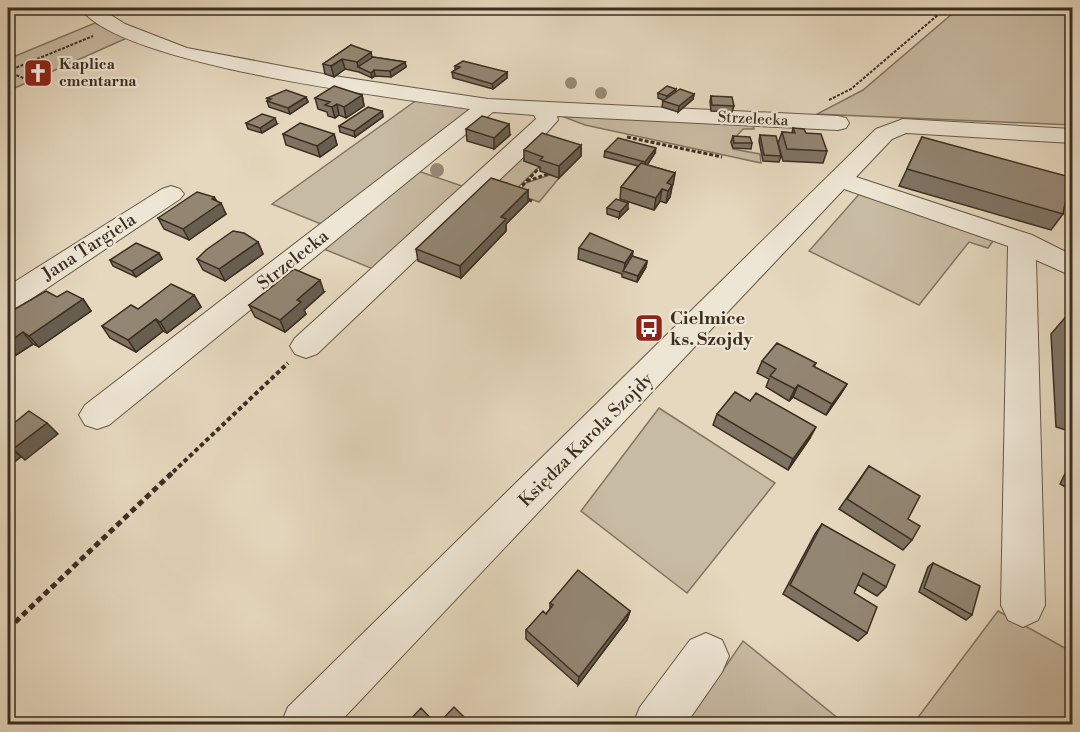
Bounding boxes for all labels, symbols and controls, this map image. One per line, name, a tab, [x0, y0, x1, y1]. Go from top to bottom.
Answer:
place label: Kaplica cmentarna	[59, 55, 137, 91]
church icon: Kaplica cmentarna	[22, 57, 54, 89]
street label: Strzelecka	[717, 108, 789, 130]
street label: Jana Targiela	[37, 208, 141, 286]
street label: Strzelecka	[253, 224, 334, 295]
place label: Cielmice ks. Szojdy	[670, 307, 754, 351]
bus stop icon: Cielmice ks. Szojdy	[633, 312, 665, 344]
street label: Księdza Karola Szojdy	[514, 368, 658, 512]

